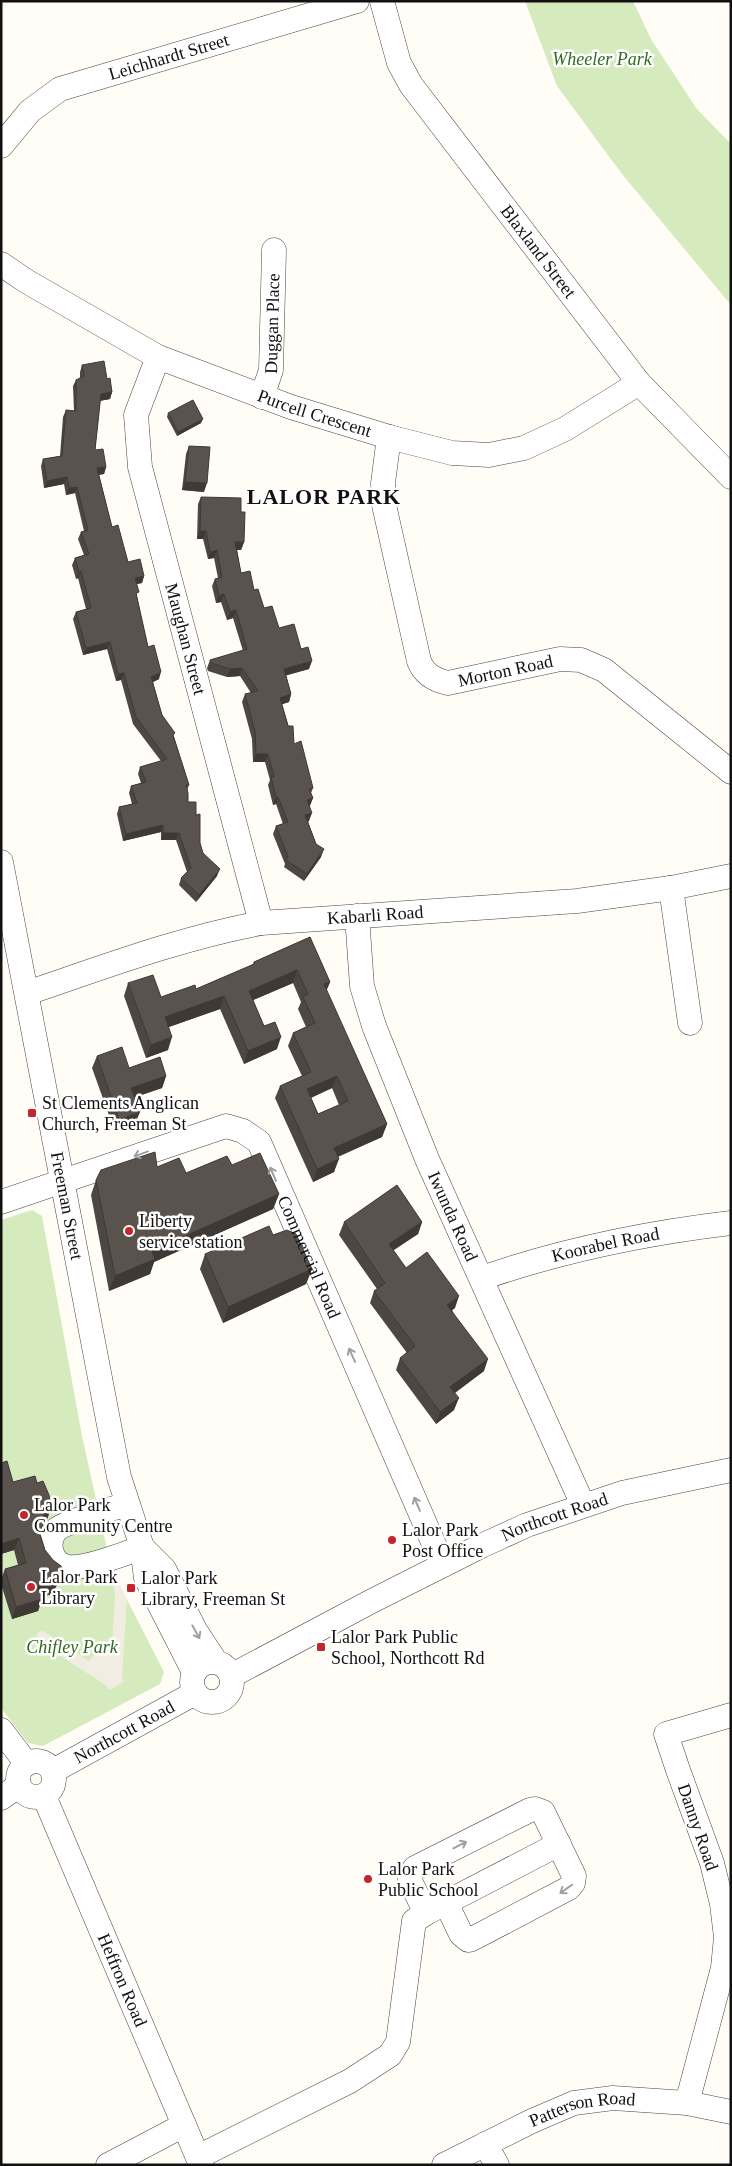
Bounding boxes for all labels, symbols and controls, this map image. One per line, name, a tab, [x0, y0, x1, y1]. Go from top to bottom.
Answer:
street label: Leichhardt Street	[106, 30, 231, 84]
park label: Wheeler Park	[552, 49, 653, 69]
street label: Blaxland Street	[497, 201, 580, 302]
street label: Duggan Place	[261, 273, 283, 374]
street label: Purcell Crescent	[255, 385, 374, 441]
district label: LALOR PARK	[247, 484, 401, 509]
street label: Maughan Street	[161, 581, 210, 697]
street label: Morton Road	[456, 651, 555, 691]
street label: Kabarli Road	[326, 902, 424, 928]
place label: St Clements Anglican Church, Freeman St	[42, 1093, 199, 1134]
marker: St Clements Anglican Church, Freeman St	[26, 1107, 38, 1119]
street label: Freeman Street	[47, 1150, 87, 1261]
one-way arrow	[134, 1150, 149, 1159]
one-way arrow	[268, 1167, 278, 1182]
street label: Iwunda Road	[424, 1168, 482, 1264]
street label: Commercial Road	[274, 1193, 344, 1321]
place label: Liberty service station	[139, 1211, 242, 1252]
street label: Koorabel Road	[549, 1223, 661, 1266]
marker: Liberty service station	[123, 1225, 135, 1237]
one-way arrow	[347, 1348, 357, 1363]
street label: Northcott Road	[498, 1489, 610, 1545]
place label: Lalor Park Community Centre	[34, 1495, 173, 1536]
one-way arrow	[412, 1497, 422, 1512]
marker: Lalor Park Community Centre	[18, 1509, 30, 1521]
place label: Lalor Park Post Office	[402, 1520, 483, 1561]
marker: Lalor Park Post Office	[386, 1534, 398, 1546]
place label: Lalor Park Library	[41, 1567, 117, 1608]
place label: Lalor Park Library, Freeman St	[141, 1568, 285, 1609]
marker: Lalor Park Library	[25, 1581, 37, 1593]
marker: Lalor Park Library, Freeman St	[125, 1582, 137, 1594]
one-way arrow	[191, 1624, 201, 1639]
place label: Lalor Park Public School, Northcott Rd	[331, 1627, 485, 1668]
park label: Chifley Park	[26, 1637, 119, 1657]
marker: Lalor Park Public School, Northcott Rd	[315, 1641, 327, 1653]
street label: Northcott Road	[70, 1696, 178, 1768]
street label: Danny Road	[674, 1781, 722, 1873]
one-way arrow	[453, 1840, 468, 1850]
place label: Lalor Park Public School	[378, 1859, 479, 1900]
marker: Lalor Park Public School	[362, 1873, 374, 1885]
one-way arrow	[559, 1884, 573, 1894]
street label: Heffron Road	[94, 1930, 151, 2030]
street label: Patterson Road	[526, 2088, 636, 2131]

